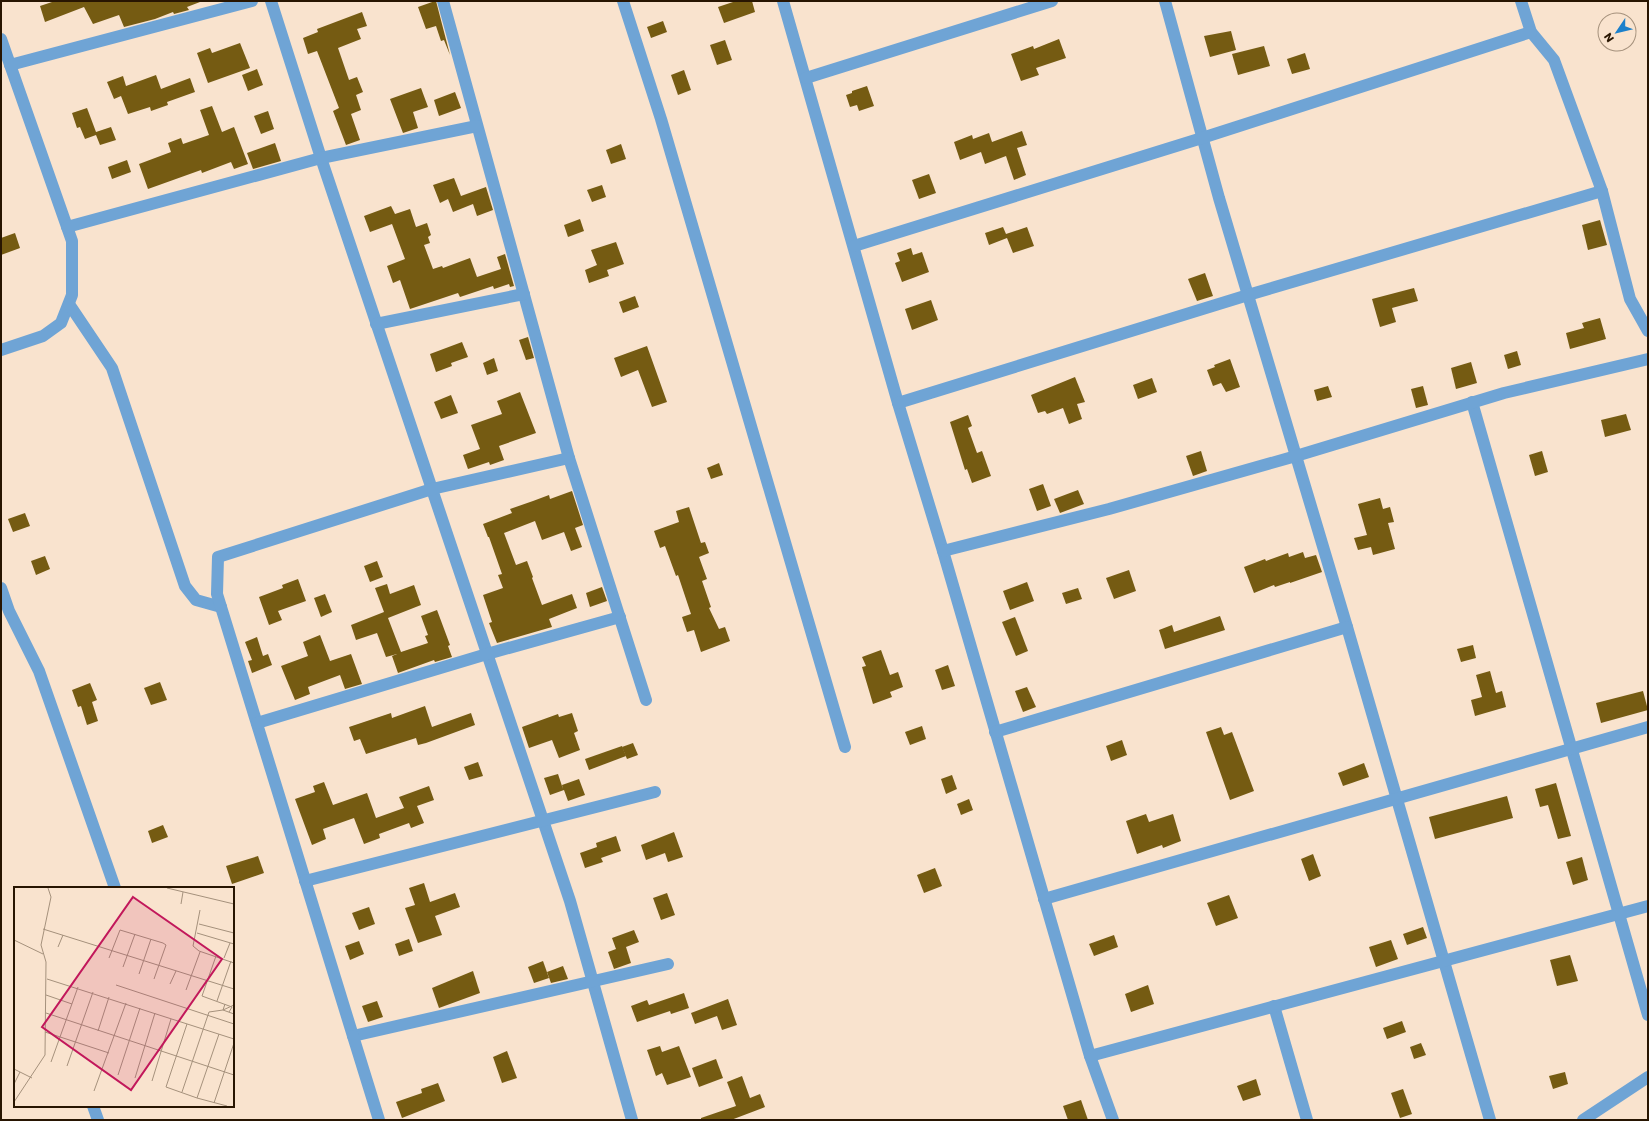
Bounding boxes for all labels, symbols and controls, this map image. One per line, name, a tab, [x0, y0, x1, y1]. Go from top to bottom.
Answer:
north arrow	[1597, 12, 1637, 52]
text: N	[1600, 30, 1618, 46]
inset map	[14, 887, 234, 1107]

